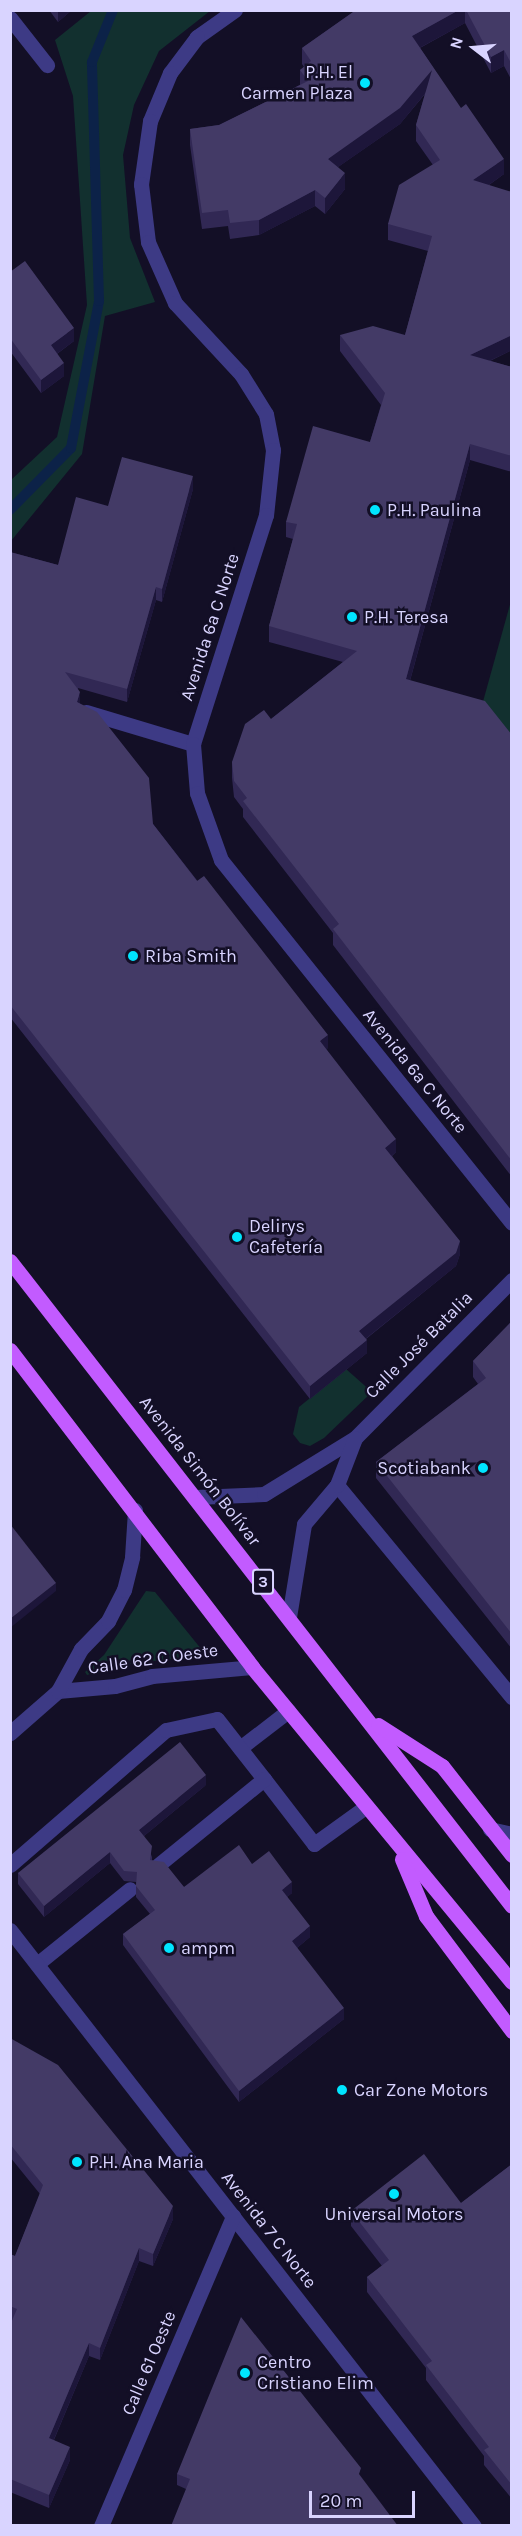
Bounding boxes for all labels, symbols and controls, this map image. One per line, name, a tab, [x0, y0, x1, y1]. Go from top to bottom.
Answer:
north arrow	[444, 18, 504, 78]
text: N	[445, 35, 467, 51]
place label: P.H. El Carmen Plaza	[241, 62, 353, 104]
marker: P.H. El Carmen Plaza	[358, 76, 372, 90]
place label: P.H. Paulina	[387, 499, 482, 521]
marker: P.H. Paulina	[368, 503, 382, 517]
street label: Avenida 6a C Norte	[176, 551, 244, 703]
place label: P.H. Teresa	[364, 606, 449, 628]
marker: P.H. Teresa	[345, 610, 359, 624]
place label: Riba Smith	[145, 945, 237, 967]
marker: Riba Smith	[126, 949, 140, 963]
street label: Avenida 6a C Norte	[358, 1004, 472, 1138]
place label: Delirys Cafetería	[249, 1216, 323, 1258]
marker: Delirys Cafetería	[230, 1230, 244, 1244]
street label: Calle José Batalia	[361, 1287, 477, 1403]
street label: Avenida Simón Bolívar	[135, 1392, 265, 1550]
place label: Scotiabank	[377, 1457, 471, 1479]
marker: Scotiabank	[476, 1461, 490, 1475]
road number: 3	[251, 1569, 275, 1595]
street label: Calle 62 C Oeste	[87, 1639, 219, 1679]
place label: ampm	[181, 1937, 235, 1959]
marker: ampm	[162, 1941, 176, 1955]
place label: Car Zone Motors	[354, 2079, 488, 2101]
marker: Car Zone Motors	[335, 2083, 349, 2097]
place label: P.H. Ana Maria	[89, 2151, 204, 2173]
marker: P.H. Ana Maria	[70, 2155, 84, 2169]
street label: Avenida 7 C Norte	[217, 2167, 321, 2293]
marker: Universal Motors	[387, 2187, 401, 2201]
place label: Universal Motors	[324, 2203, 464, 2225]
street label: Calle 61 Oeste	[117, 2308, 181, 2418]
place label: Centro Cristiano Elim	[257, 2352, 374, 2394]
marker: Centro Cristiano Elim	[238, 2366, 252, 2380]
scale bar	[312, 2479, 418, 2517]
text: 20 m	[320, 2490, 362, 2512]

